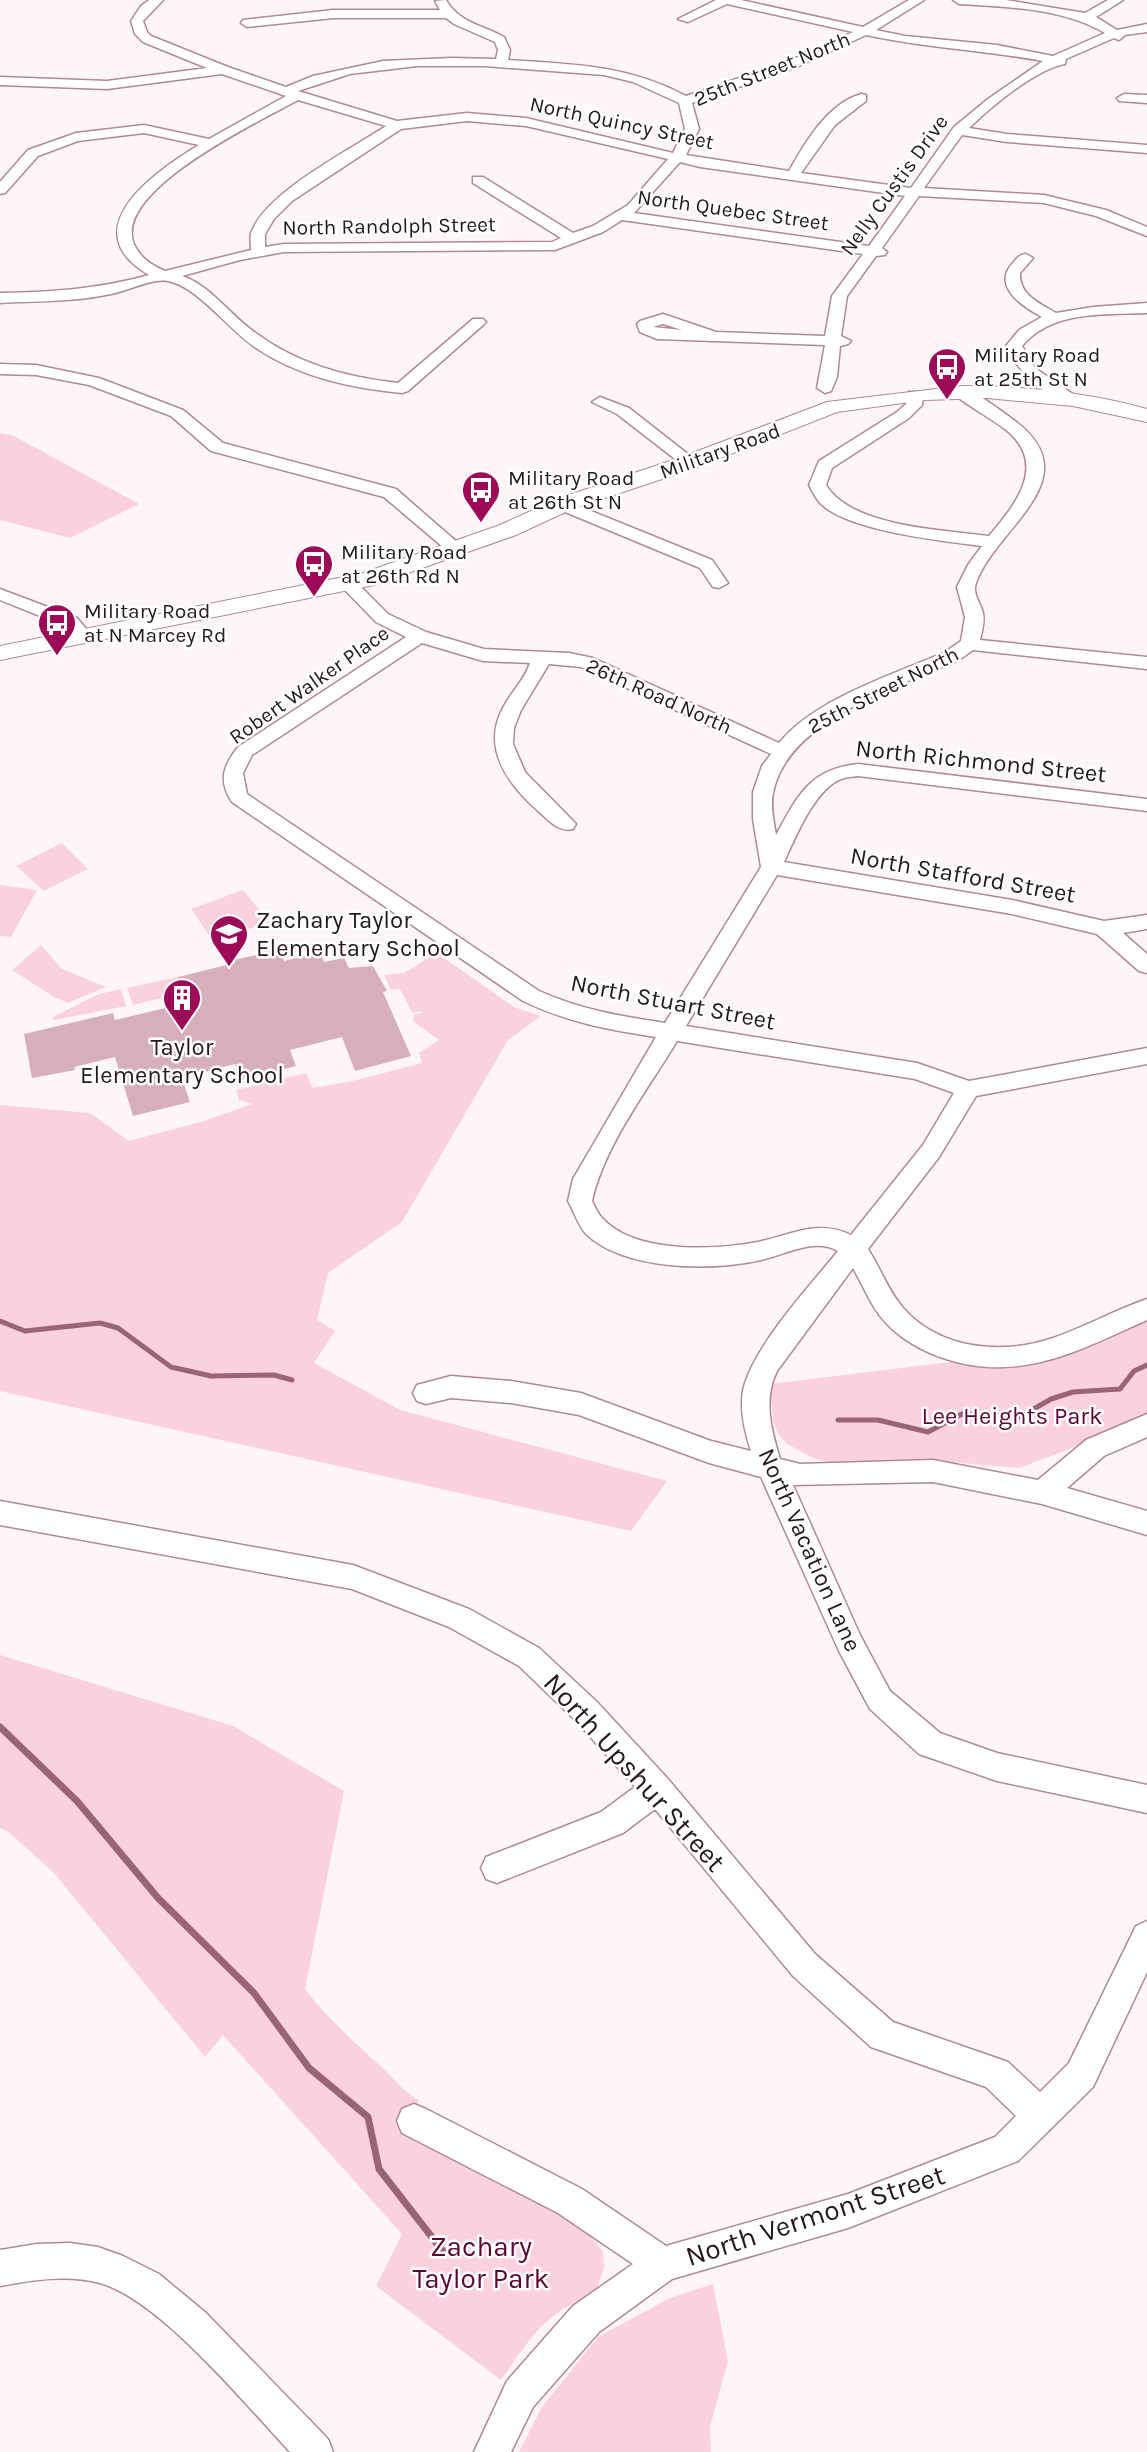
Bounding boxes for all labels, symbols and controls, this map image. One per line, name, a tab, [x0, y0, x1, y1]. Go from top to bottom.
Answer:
street label: 25th Street North	[690, 27, 854, 111]
street label: North Quincy Street	[528, 92, 716, 154]
street label: Nelly Custis Drive	[835, 110, 953, 260]
street label: North Quebec Street	[636, 185, 830, 235]
street label: North Randolph Street	[282, 212, 496, 240]
place label: Military Road at 25th St N	[974, 343, 1100, 391]
bus stop icon: Military Road at 25th St N	[926, 346, 968, 401]
street label: Military Road	[657, 418, 783, 484]
place label: Military Road at 26th St N	[508, 466, 634, 514]
bus stop icon: Military Road at 26th St N	[460, 469, 502, 524]
place label: Military Road at 26th Rd N	[341, 540, 467, 588]
bus stop icon: Military Road at 26th Rd N	[293, 543, 335, 598]
place label: Military Road at N Marcey Rd	[84, 599, 226, 647]
bus stop icon: Military Road at N Marcey Rd	[36, 602, 78, 657]
street label: Robert Walker Place	[225, 621, 393, 749]
street label: 25th Street North	[804, 642, 962, 738]
street label: 26th Road North	[582, 653, 736, 739]
street label: North Richmond Street	[854, 734, 1108, 788]
street label: North Stafford Street	[848, 841, 1078, 909]
place label: Zachary Taylor Elementary School	[256, 906, 460, 962]
school or university icon: Zachary Taylor Elementary School	[208, 913, 250, 968]
street label: North Stuart Street	[568, 968, 778, 1036]
building icon: Taylor Elementary School	[161, 977, 203, 1032]
place label: Taylor Elementary School	[80, 1033, 284, 1089]
park label: Lee Heights Park	[921, 1402, 1103, 1430]
street label: North Vacation Lane	[753, 1444, 867, 1656]
street label: North Upshur Street	[537, 1666, 732, 1878]
street label: North Vermont Street	[681, 2158, 949, 2273]
park label: Zachary Taylor Park	[413, 2230, 549, 2295]

